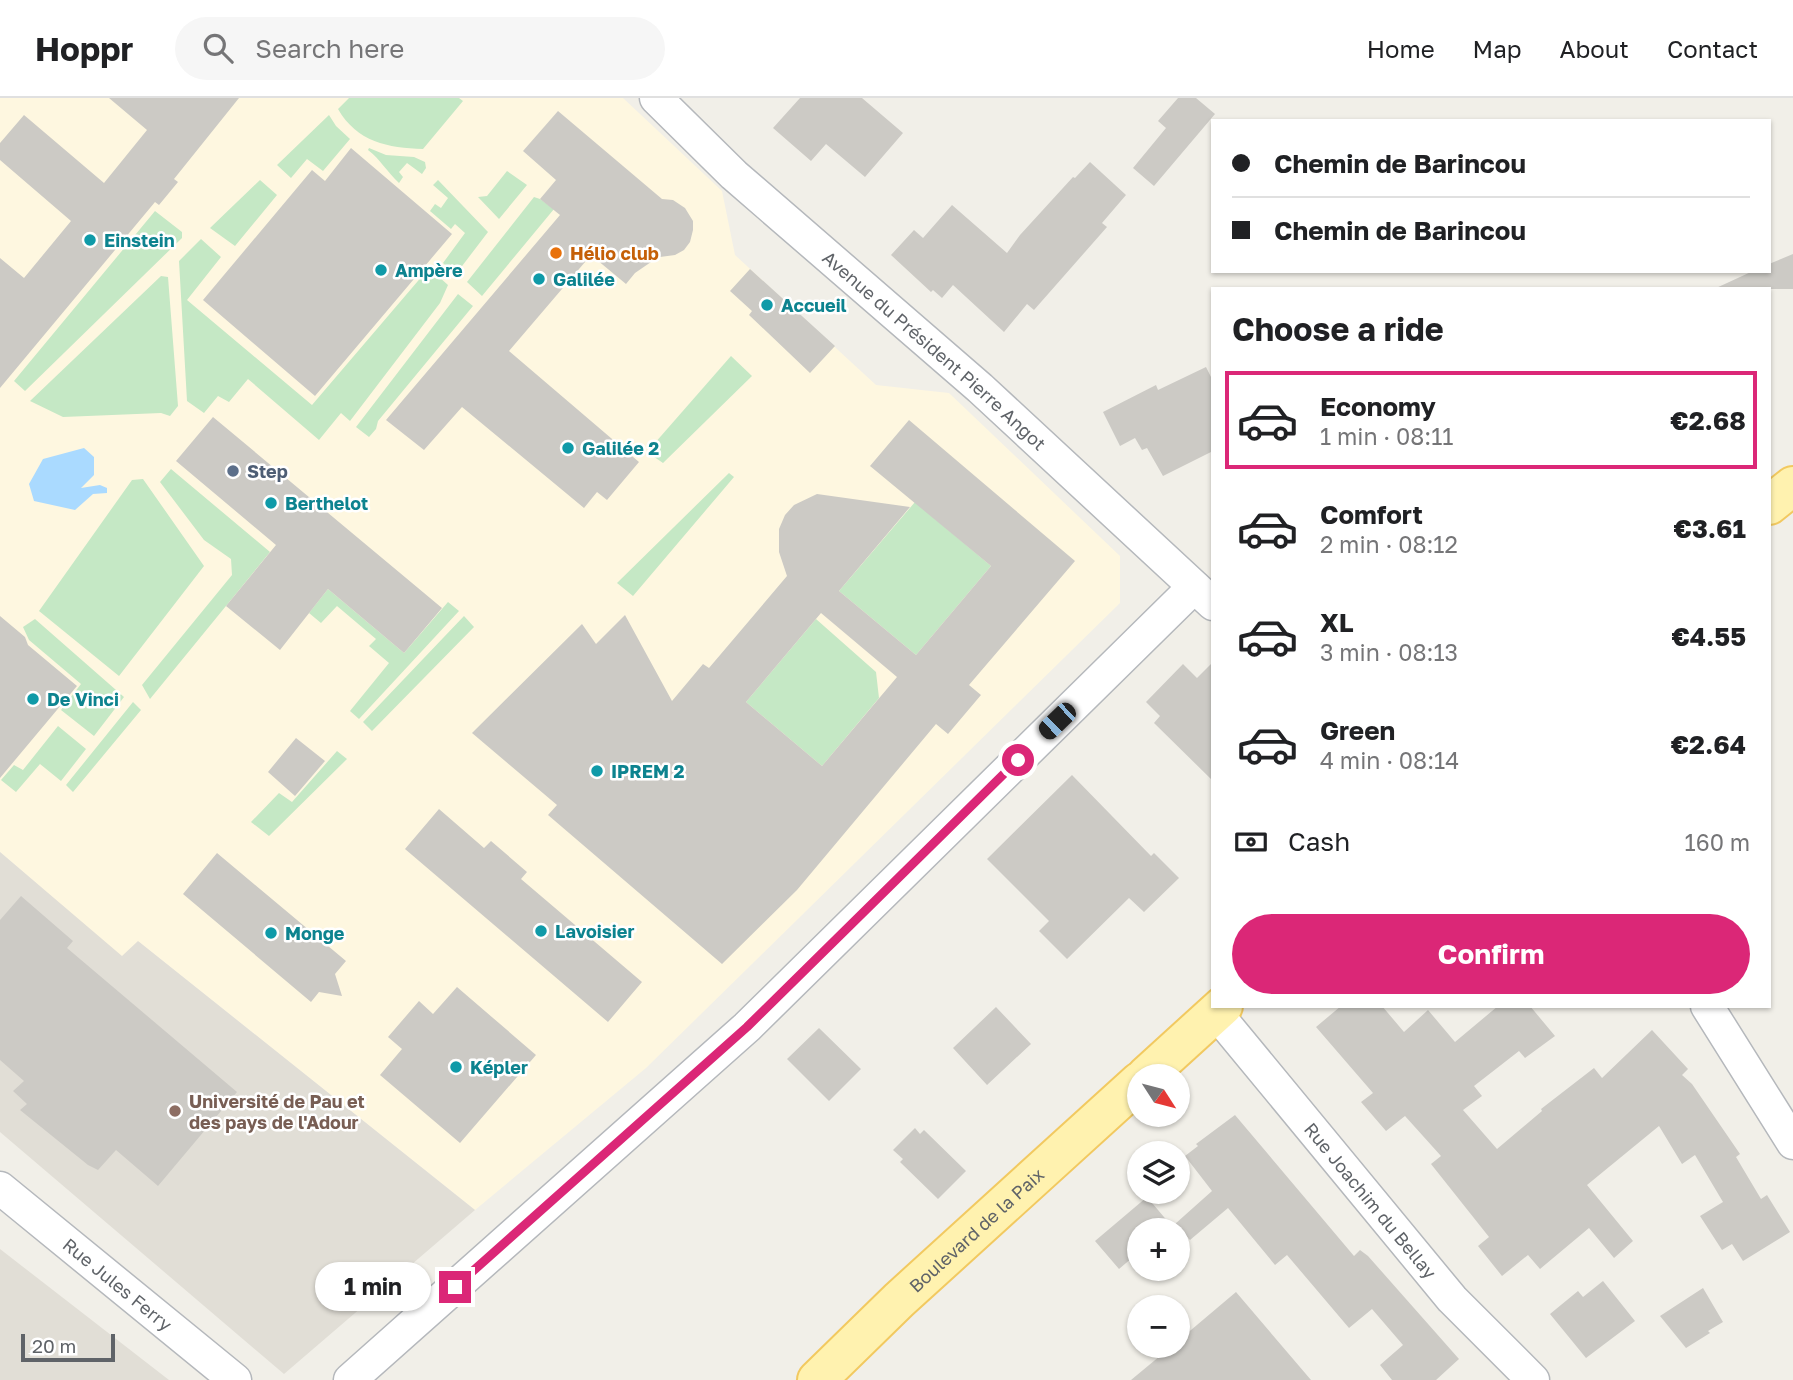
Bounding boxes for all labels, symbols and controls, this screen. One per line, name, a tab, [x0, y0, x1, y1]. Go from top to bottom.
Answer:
search box	[175, 17, 665, 80]
text: Hoppr	[35, 29, 133, 68]
icon: search	[199, 29, 237, 67]
text: Search here	[255, 33, 404, 64]
text: Home	[1367, 34, 1435, 63]
text: Map	[1473, 34, 1522, 63]
text: About	[1560, 34, 1629, 63]
text: Contact	[1667, 34, 1758, 63]
text: Chemin de Barincou	[1274, 148, 1526, 179]
text: Chemin de Barincou	[1274, 215, 1526, 246]
place label: Einstein	[104, 229, 175, 251]
marker: Einstein	[82, 232, 98, 248]
place label: Hélio club	[570, 242, 659, 264]
marker: Hélio club	[548, 245, 564, 261]
street label: Avenue du Président Pierre Angot	[818, 246, 1051, 455]
place label: Ampère	[395, 259, 463, 281]
marker: Ampère	[373, 262, 389, 278]
place label: Galilée	[553, 268, 615, 290]
marker: Galilée	[531, 271, 547, 287]
place label: Accueil	[781, 294, 847, 316]
marker: Accueil	[759, 297, 775, 313]
text: Choose a ride	[1232, 310, 1444, 348]
icon: car	[1236, 389, 1299, 452]
text: Economy	[1320, 391, 1436, 422]
text: €2.68	[1670, 405, 1746, 436]
text: 1 min · 08:11	[1320, 422, 1453, 450]
place label: Galilée 2	[582, 437, 659, 459]
marker: Galilée 2	[560, 440, 576, 456]
place label: Step	[247, 460, 288, 482]
marker: Step	[225, 463, 241, 479]
place label: Berthelot	[285, 492, 368, 514]
marker: Berthelot	[263, 495, 279, 511]
icon: car	[1236, 497, 1299, 560]
text: Comfort	[1320, 499, 1423, 530]
text: €3.61	[1674, 513, 1746, 544]
text: 2 min · 08:12	[1320, 530, 1458, 558]
icon: car	[1236, 605, 1299, 668]
text: XL	[1320, 607, 1354, 638]
text: €4.55	[1671, 621, 1746, 652]
text: 3 min · 08:13	[1320, 638, 1458, 666]
place label: De Vinci	[47, 688, 119, 710]
marker: De Vinci	[25, 691, 41, 707]
car	[1035, 699, 1080, 743]
icon: car	[1236, 713, 1299, 776]
text: Green	[1320, 715, 1395, 746]
text: €2.64	[1671, 729, 1746, 760]
route start	[1002, 744, 1034, 776]
text: 4 min · 08:14	[1320, 746, 1459, 774]
place label: IPREM 2	[611, 760, 684, 782]
marker: IPREM 2	[589, 763, 605, 779]
icon: cash	[1232, 823, 1270, 861]
text: Cash	[1288, 826, 1350, 857]
text: 160 m	[1685, 828, 1750, 856]
button: Confirm	[1232, 914, 1750, 994]
place label: Lavoisier	[555, 920, 634, 942]
place label: Monge	[285, 922, 345, 944]
marker: Lavoisier	[533, 923, 549, 939]
marker: Monge	[263, 925, 279, 941]
place label: Képler	[470, 1056, 528, 1078]
marker: Képler	[448, 1059, 464, 1075]
north arrow	[1127, 1064, 1190, 1127]
map controls	[1127, 1064, 1190, 1358]
place label: Université de Pau et des pays de l'Adour	[189, 1090, 365, 1133]
marker: Université de Pau et des pays de l'Adour	[167, 1103, 183, 1119]
street label: Rue Joachim du Bellay	[1300, 1118, 1441, 1283]
button: layers	[1127, 1141, 1190, 1204]
street label: Boulevard de la Paix	[904, 1163, 1048, 1297]
button: +	[1127, 1218, 1190, 1281]
street label: Rue Jules Ferry	[59, 1233, 177, 1335]
callout: 1 min	[315, 1262, 430, 1312]
route end	[439, 1271, 471, 1303]
text: 1 min	[344, 1272, 402, 1300]
button: −	[1127, 1295, 1190, 1358]
scale bar	[21, 1331, 116, 1363]
text: 20 m	[32, 1334, 76, 1357]

